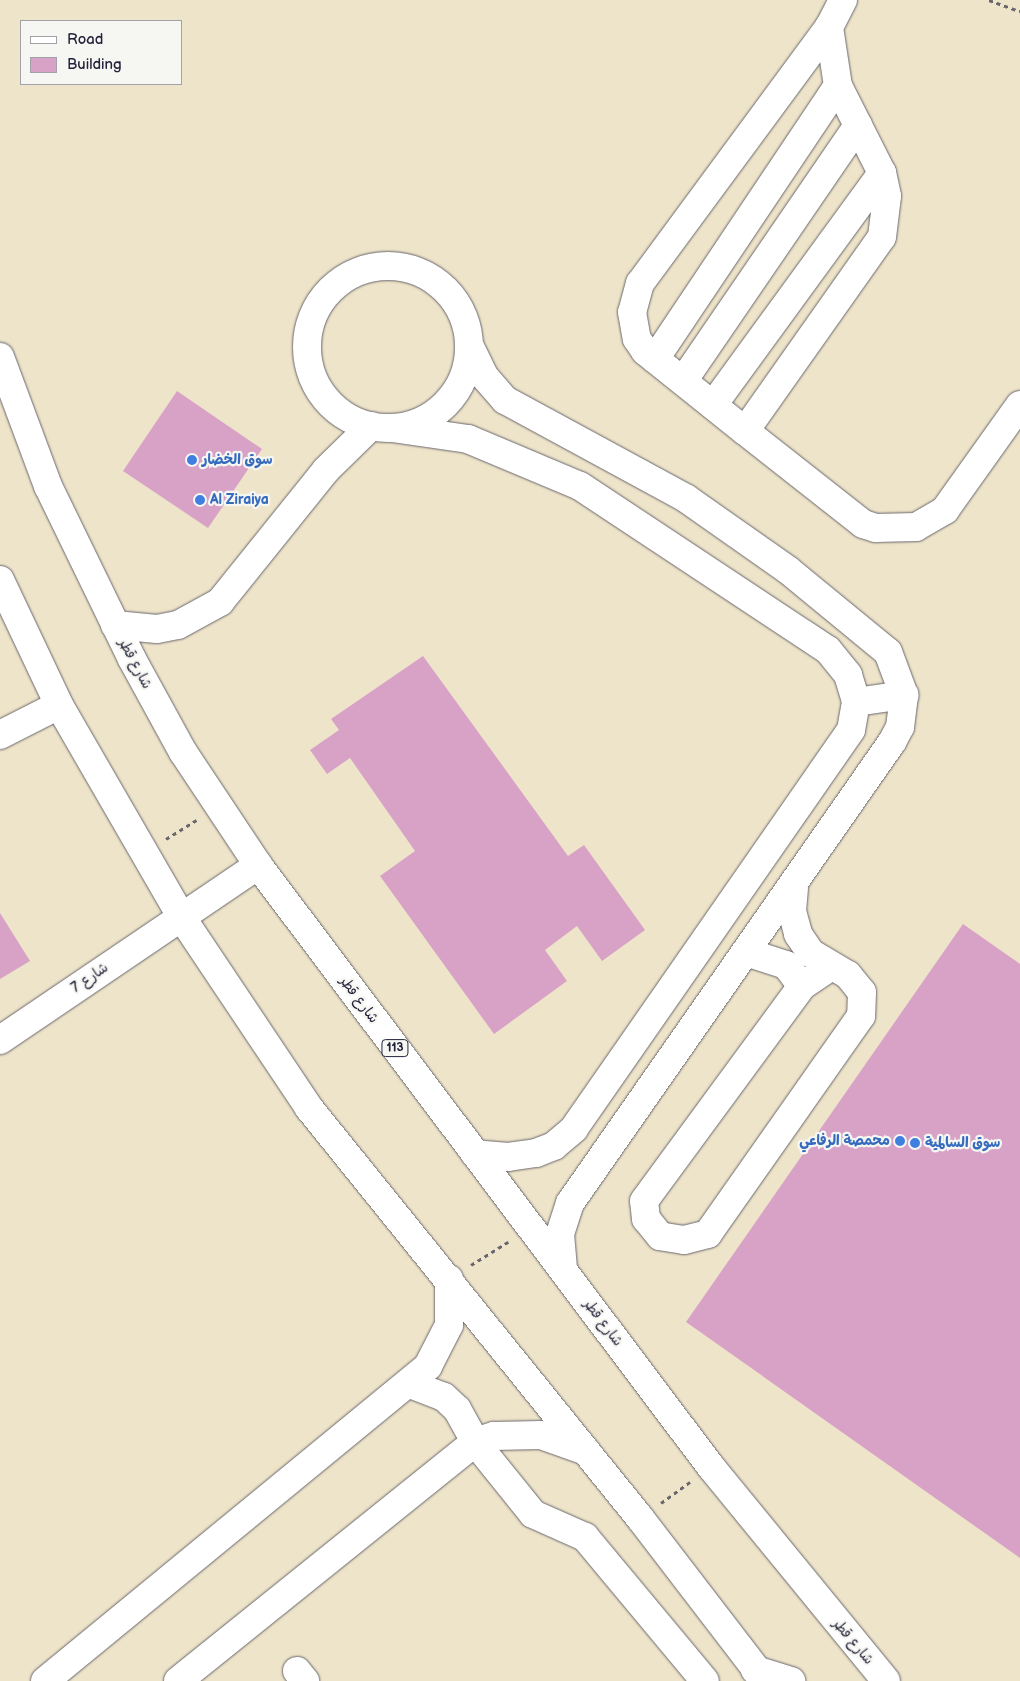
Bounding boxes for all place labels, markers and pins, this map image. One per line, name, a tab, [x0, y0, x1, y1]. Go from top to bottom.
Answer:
place label: سوق الخضار	[202, 452, 273, 468]
marker: سوق الخضار	[186, 454, 198, 466]
place label: Al Ziraiya	[210, 492, 269, 508]
marker: Al Ziraiya	[194, 494, 206, 506]
place label: محمصة الرفاعي	[799, 1133, 890, 1149]
marker: محمصة الرفاعي	[894, 1135, 906, 1147]
place label: سوق السالمية	[925, 1135, 1000, 1151]
marker: سوق السالمية	[909, 1137, 921, 1149]

